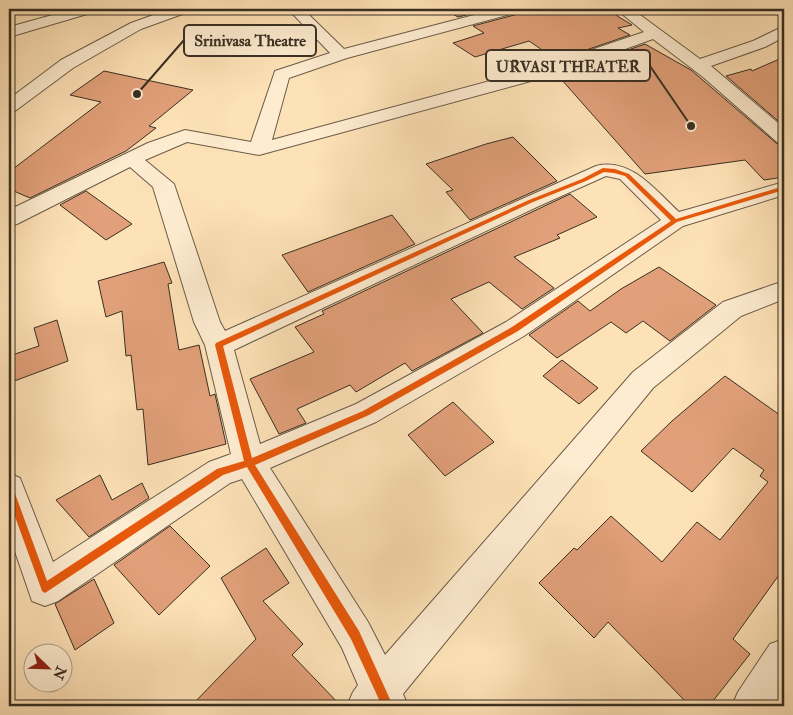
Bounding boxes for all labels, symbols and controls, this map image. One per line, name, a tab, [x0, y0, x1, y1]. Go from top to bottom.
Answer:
callout: Srinivasa Theatre	[184, 25, 316, 56]
text: Srinivasa Theatre	[194, 31, 306, 51]
callout: URVASI THEATER	[486, 50, 650, 81]
text: URVASI THEATER	[496, 57, 642, 77]
north arrow	[22, 642, 72, 692]
text: N	[49, 663, 70, 682]

